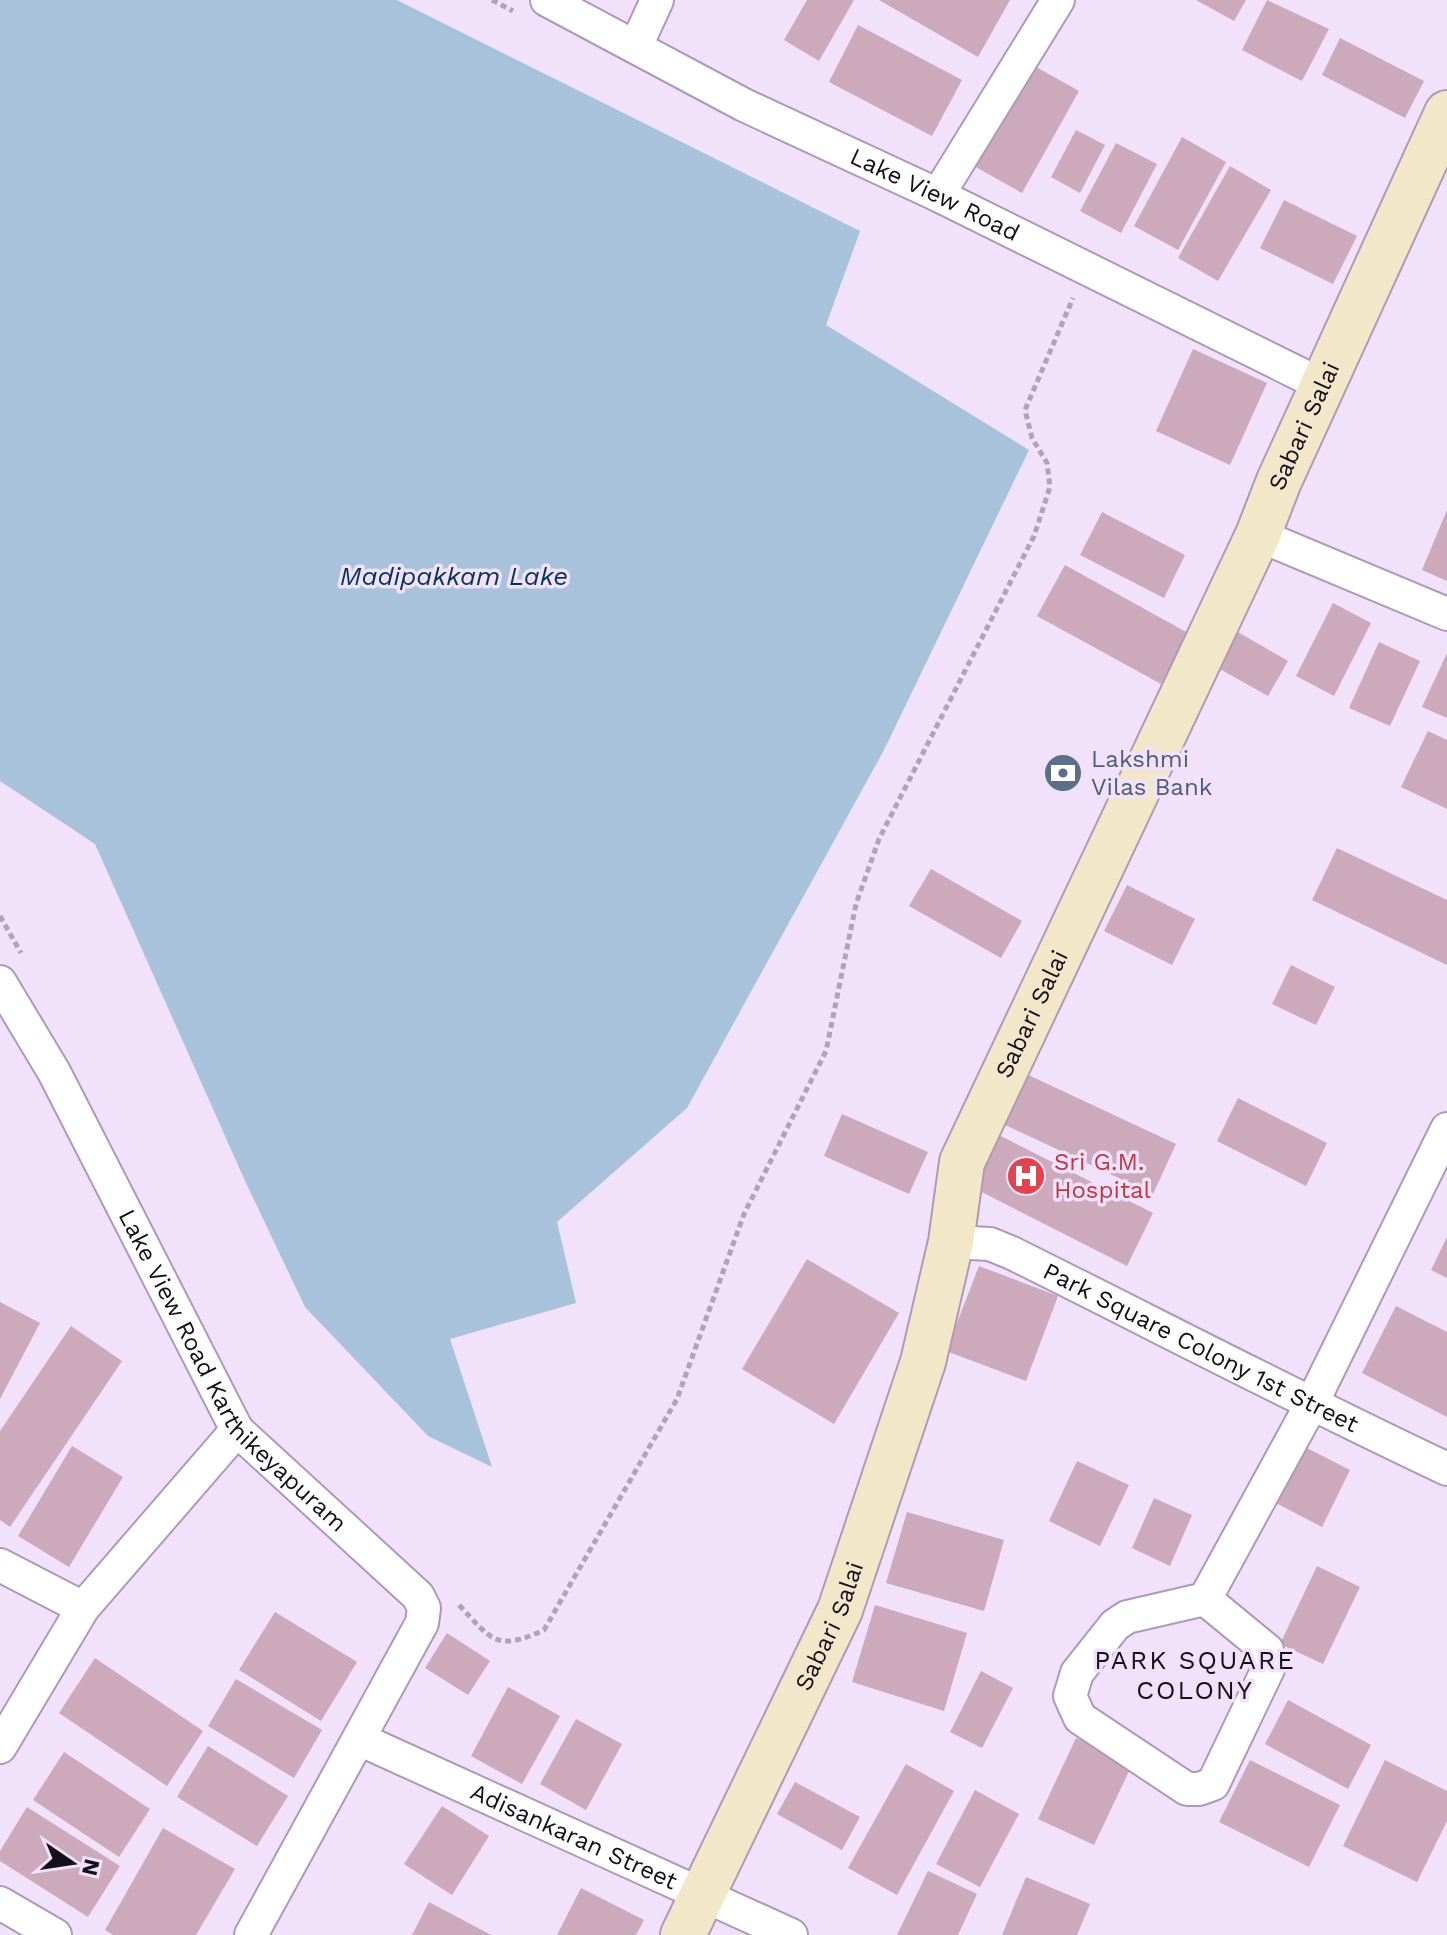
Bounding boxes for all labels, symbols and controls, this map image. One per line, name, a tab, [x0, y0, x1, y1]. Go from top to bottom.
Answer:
street label: Lake View Road	[846, 142, 1024, 247]
street label: Sabari Salai	[1263, 358, 1345, 494]
water label: Madipakkam Lake	[340, 561, 568, 591]
place label: Lakshmi Vilas Bank	[1091, 745, 1213, 801]
bank icon: Lakshmi Vilas Bank	[1042, 752, 1084, 794]
street label: Sabari Salai	[990, 946, 1074, 1082]
place label: Sri G.M. Hospital	[1054, 1148, 1152, 1204]
hospital icon: Sri G.M. Hospital	[1005, 1155, 1047, 1197]
street label: Lake View Road Karthikeyapuram	[113, 1205, 353, 1538]
street label: Park Square Colony 1st Street	[1039, 1257, 1363, 1438]
street label: Sabari Salai	[789, 1558, 869, 1695]
district label: PARK SQUARE COLONY	[1094, 1645, 1296, 1705]
street label: Adisankaran Street	[466, 1778, 681, 1895]
north arrow	[32, 1823, 112, 1903]
text: N	[77, 1857, 105, 1878]

